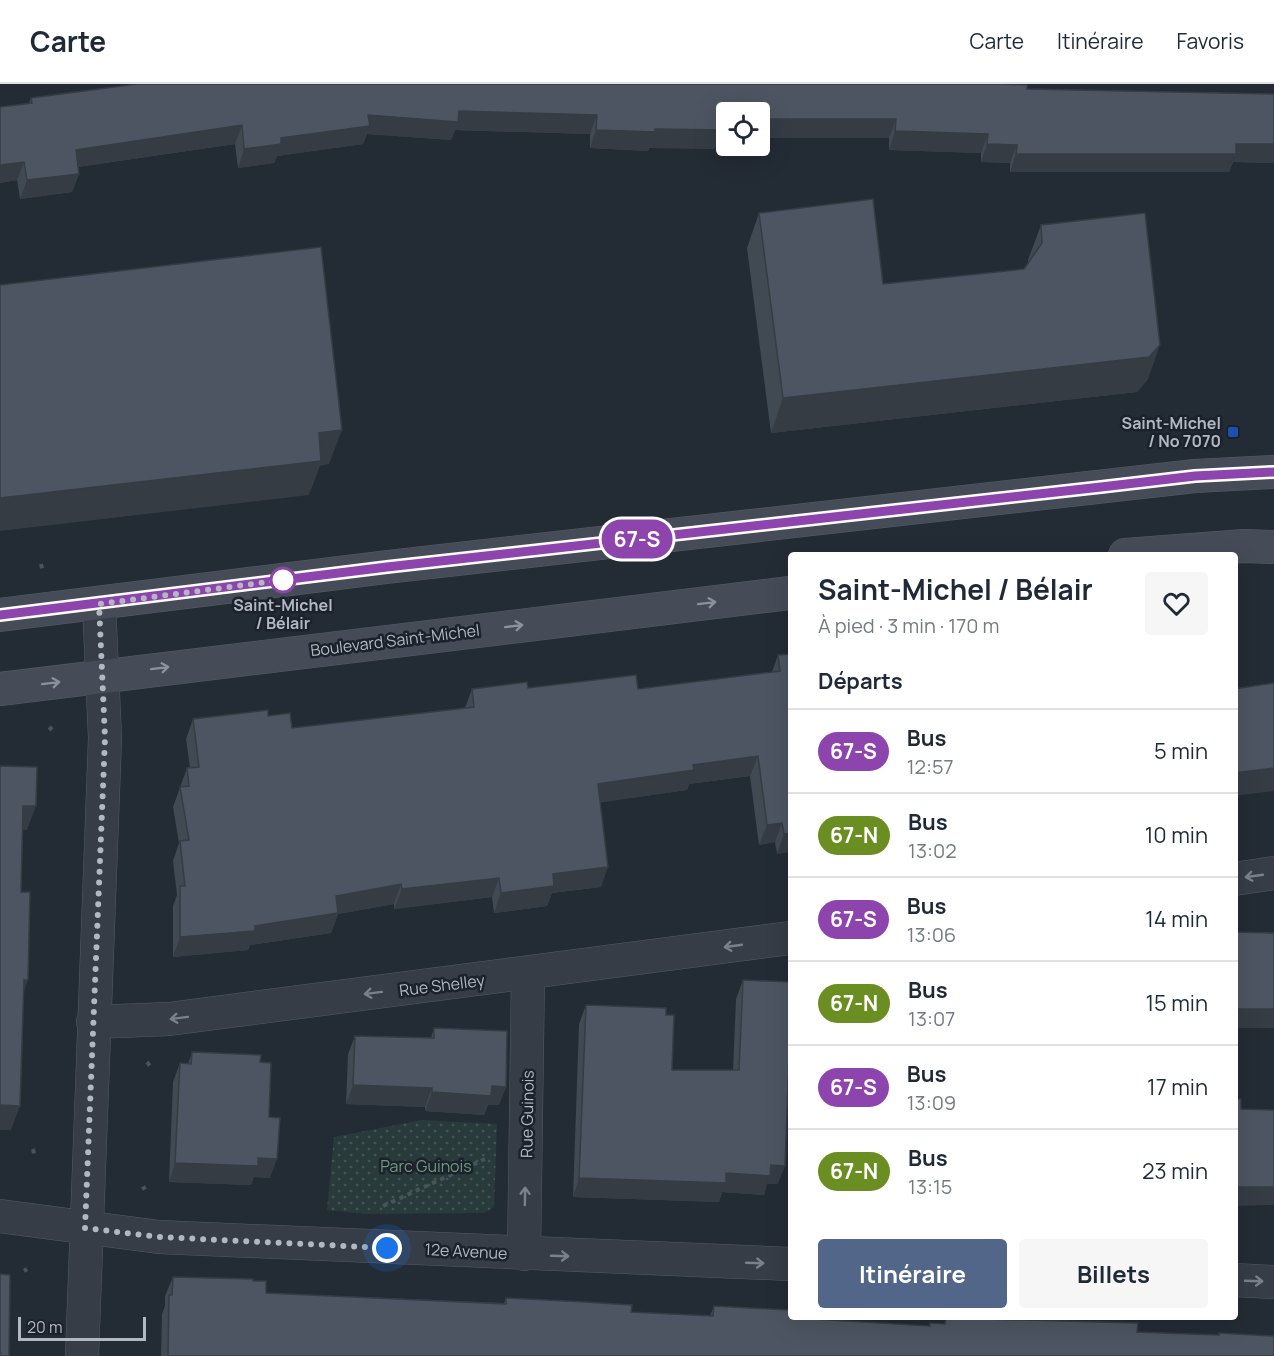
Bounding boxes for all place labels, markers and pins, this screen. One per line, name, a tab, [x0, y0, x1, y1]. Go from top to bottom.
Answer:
place label: Saint-Michel / No 7070	[1122, 412, 1221, 452]
marker: Saint-Michel / No 7070	[1226, 425, 1240, 439]
marker: Saint-Michel / Bélair	[270, 567, 296, 593]
place label: Saint-Michel / Bélair	[233, 594, 333, 634]

